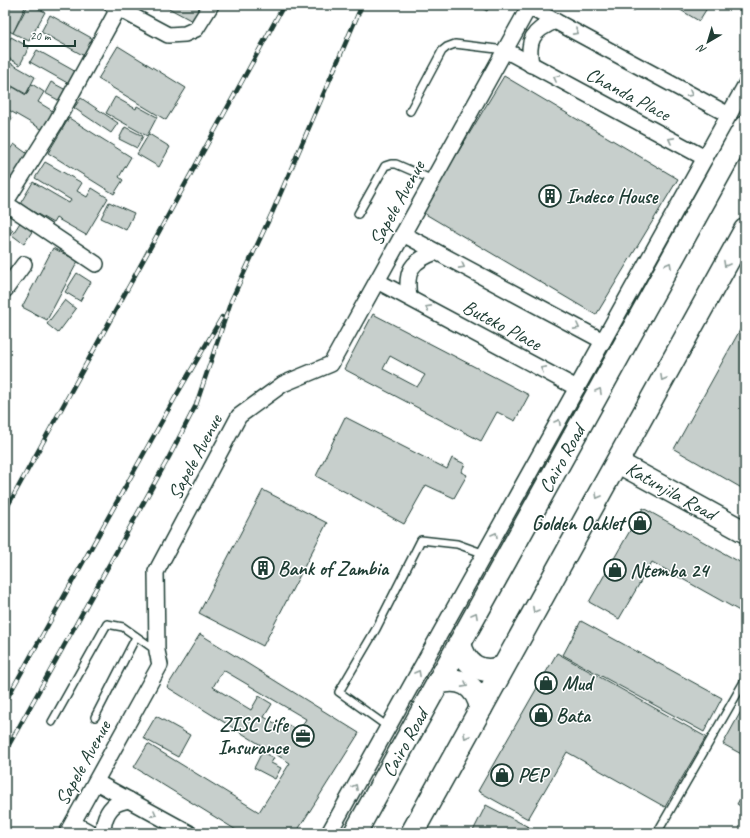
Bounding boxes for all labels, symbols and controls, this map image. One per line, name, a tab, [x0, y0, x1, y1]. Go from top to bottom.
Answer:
scale bar	[24, 22, 75, 48]
north arrow	[688, 22, 728, 62]
one-way arrow	[571, 27, 579, 35]
text: 20 m	[30, 28, 52, 44]
text: N	[693, 41, 709, 57]
street label: Chanda Place	[582, 61, 676, 127]
one-way arrow	[553, 75, 560, 83]
one-way arrow	[686, 89, 693, 96]
one-way arrow	[667, 137, 675, 145]
street label: Sapele Avenue	[363, 155, 431, 250]
building icon: Indeco House	[537, 183, 563, 209]
place label: Indeco House	[566, 184, 659, 209]
one-way arrow	[724, 260, 731, 267]
one-way arrow	[458, 261, 465, 268]
one-way arrow	[664, 262, 672, 269]
street label: Buteko Place	[459, 294, 547, 357]
one-way arrow	[425, 305, 432, 313]
one-way arrow	[572, 322, 580, 329]
one-way arrow	[540, 367, 547, 374]
one-way arrow	[661, 374, 668, 381]
one-way arrow	[595, 388, 602, 395]
street label: Sapele Avenue	[162, 409, 229, 504]
street label: Cairo Road	[533, 418, 592, 497]
one-way arrow	[554, 418, 561, 426]
street label: Katunjila Road	[621, 456, 723, 528]
one-way arrow	[596, 492, 603, 499]
shop icon: Golden Oaklet	[627, 510, 653, 536]
place label: Golden Oaklet	[532, 511, 627, 536]
one-way arrow	[491, 532, 498, 539]
building icon: Bank of Zambia	[250, 555, 276, 581]
place label: Bank of Zambia	[278, 556, 390, 581]
shop icon: Ntemba 24	[602, 557, 628, 583]
place label: Ntemba 24	[630, 558, 711, 583]
one-way arrow	[533, 606, 540, 613]
one-way arrow	[471, 612, 478, 619]
one-way arrow	[414, 670, 421, 677]
shop icon: Mud	[533, 670, 559, 696]
place label: Mud	[562, 671, 596, 696]
one-way arrow	[461, 680, 468, 688]
street label: Cairo Road	[376, 702, 435, 781]
shop icon: Bata	[528, 702, 554, 728]
place label: Bata	[556, 703, 592, 728]
place label: ZISC Life Insurance	[218, 712, 289, 760]
street label: Sapele Avenue	[49, 715, 117, 810]
office icon: ZISC Life Insurance	[290, 723, 316, 749]
one-way arrow	[463, 732, 470, 739]
shop icon: PEP	[489, 762, 515, 788]
place label: PEP	[518, 763, 551, 788]
one-way arrow	[350, 784, 358, 791]
one-way arrow	[150, 809, 157, 817]

